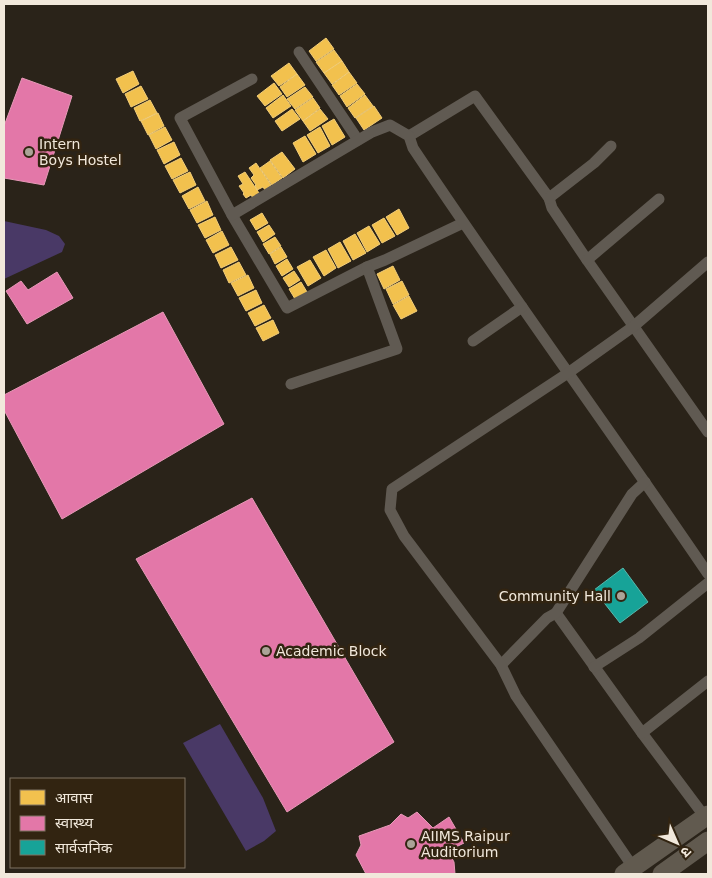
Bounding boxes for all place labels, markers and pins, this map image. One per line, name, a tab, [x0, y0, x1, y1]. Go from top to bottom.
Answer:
place label: Intern Boys Hostel	[39, 136, 122, 168]
marker: Intern Boys Hostel	[23, 146, 35, 158]
place label: Community Hall	[499, 588, 611, 604]
marker: Community Hall	[615, 590, 627, 602]
place label: Academic Block	[276, 643, 388, 659]
marker: Academic Block	[260, 645, 272, 657]
place label: AIIMS Raipur Auditorium	[421, 828, 510, 860]
marker: AIIMS Raipur Auditorium	[405, 838, 417, 850]

